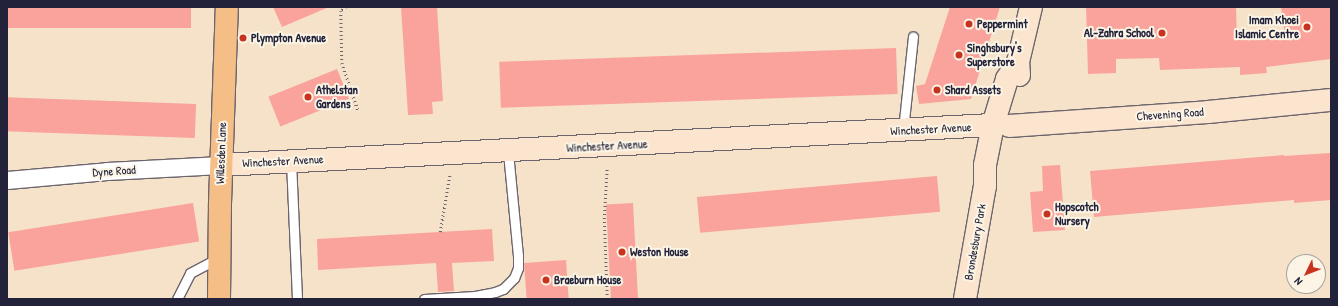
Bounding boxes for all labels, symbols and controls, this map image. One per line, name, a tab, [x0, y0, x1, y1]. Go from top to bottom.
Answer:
place label: Imam Khoei Islamic Centre	[1235, 13, 1299, 41]
place label: Peppermint	[977, 17, 1028, 31]
marker: Peppermint	[964, 19, 974, 29]
marker: Imam Khoei Islamic Centre	[1302, 22, 1312, 32]
place label: Al-Zahra School	[1084, 26, 1154, 40]
marker: Al-Zahra School	[1157, 28, 1167, 38]
place label: Plympton Avenue	[251, 31, 326, 45]
marker: Plympton Avenue	[238, 33, 248, 43]
place label: Singhsbury's Superstore	[967, 41, 1022, 69]
marker: Singhsbury's Superstore	[954, 50, 964, 60]
place label: Athelstan Gardens	[316, 83, 358, 111]
place label: Shard Assets	[945, 83, 1001, 97]
marker: Shard Assets	[932, 85, 942, 95]
marker: Athelstan Gardens	[303, 92, 313, 102]
street label: Chevening Road	[1136, 104, 1204, 124]
street label: Winchester Avenue	[890, 120, 972, 138]
street label: Willesden Lane	[213, 122, 229, 184]
street label: Winchester Avenue	[566, 137, 648, 155]
street label: Winchester Avenue	[242, 152, 324, 170]
street label: Dyne Road	[92, 162, 136, 180]
place label: Hopscotch Nursery	[1055, 200, 1099, 228]
street label: Brondesbury Park	[961, 203, 989, 281]
marker: Hopscotch Nursery	[1042, 209, 1052, 219]
place label: Weston House	[630, 245, 689, 259]
marker: Weston House	[617, 247, 627, 257]
north arrow	[1286, 254, 1326, 294]
place label: Braeburn House	[554, 273, 621, 287]
marker: Braeburn House	[541, 275, 551, 285]
text: N	[1291, 275, 1305, 288]

